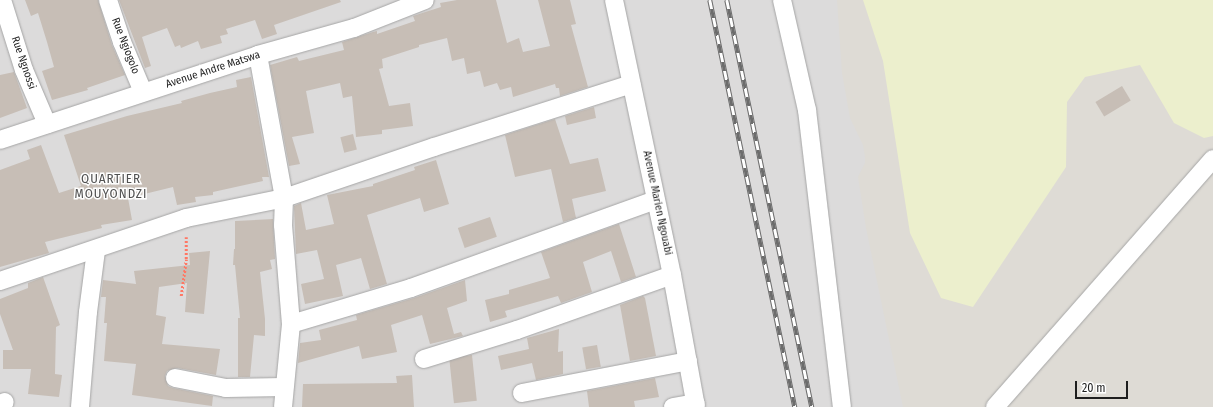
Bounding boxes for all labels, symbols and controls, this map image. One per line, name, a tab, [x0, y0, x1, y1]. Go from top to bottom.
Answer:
street label: Rue Ngiogolo	[108, 16, 142, 76]
street label: Rue Ngnossi	[8, 35, 38, 91]
street label: Avenue Andre Matswa	[164, 48, 262, 92]
street label: Avenue Marien Ngouabi	[639, 150, 675, 256]
district label: QUARTIER MOUYONDZI	[75, 172, 147, 203]
scale bar	[1077, 373, 1130, 399]
text: 20 m	[1082, 381, 1106, 395]

